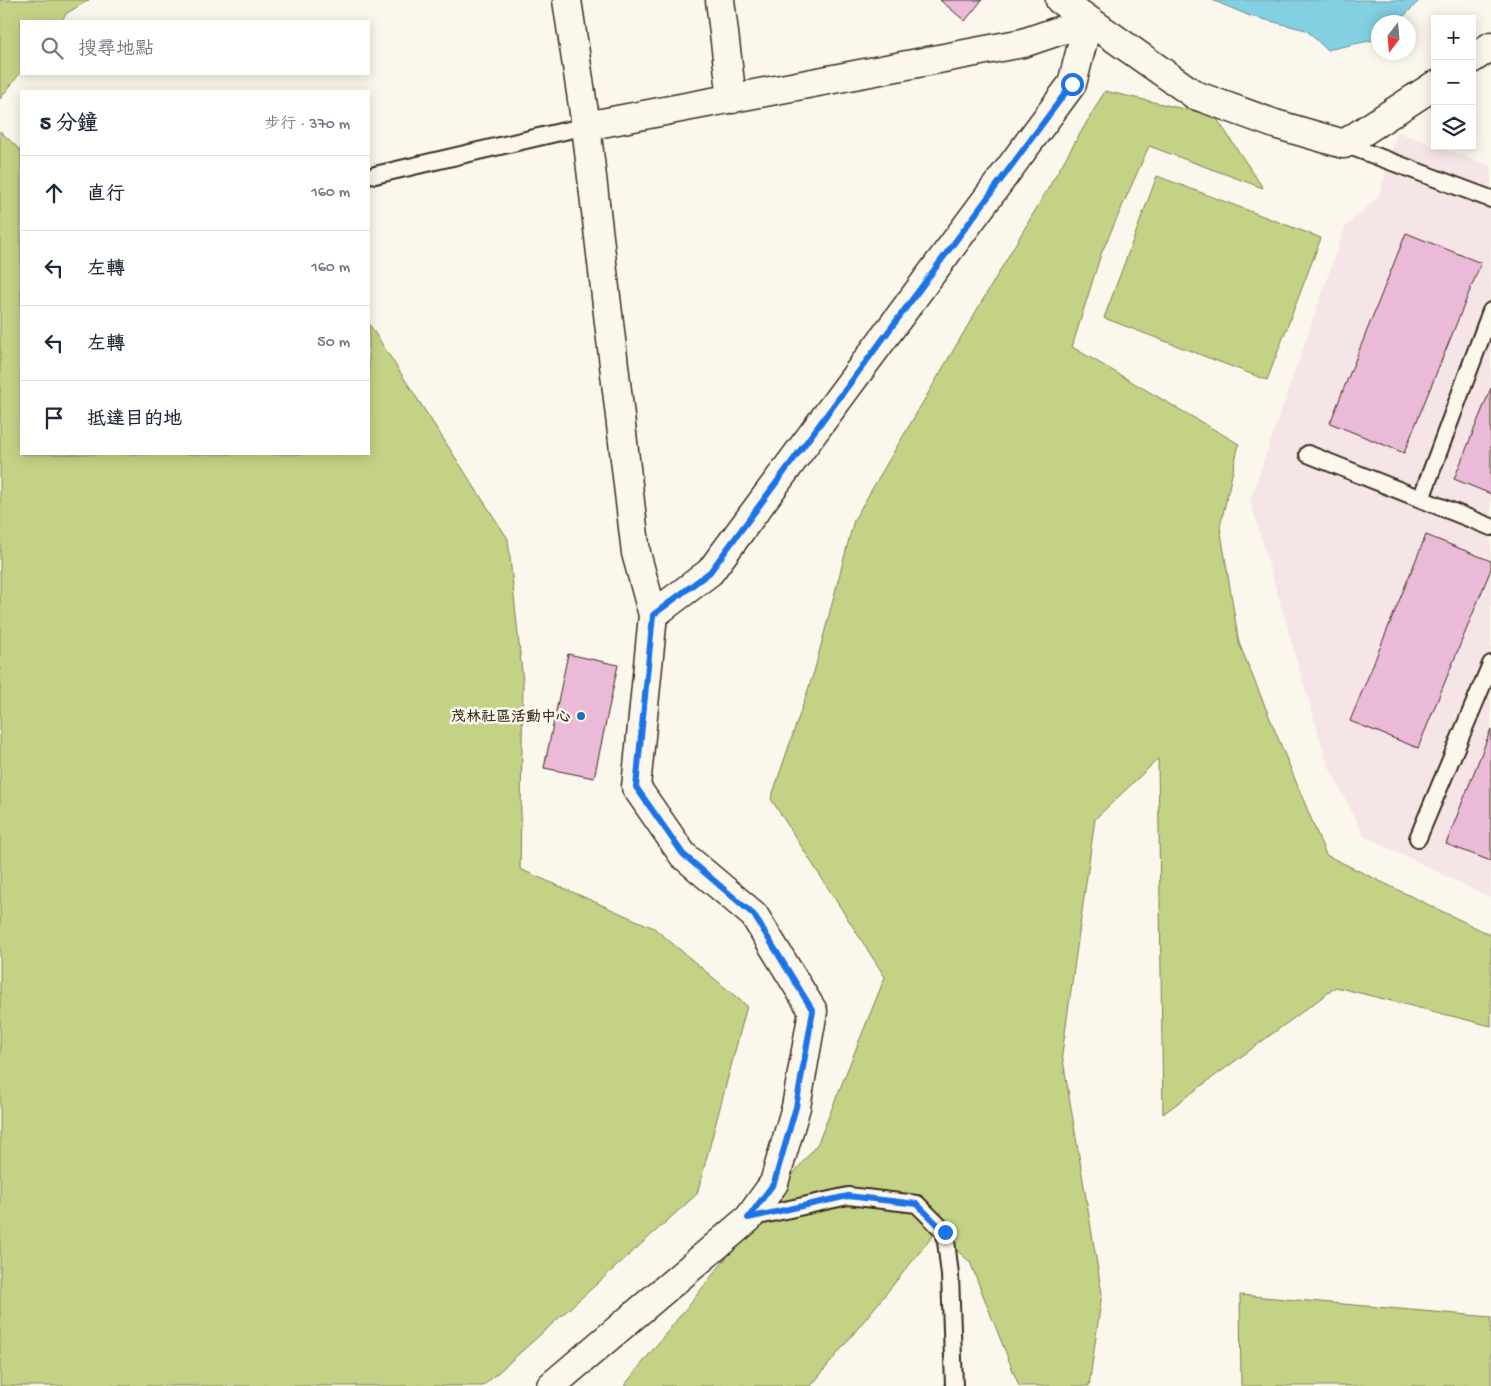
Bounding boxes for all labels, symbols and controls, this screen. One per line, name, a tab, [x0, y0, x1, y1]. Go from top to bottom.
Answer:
north arrow	[1371, 15, 1416, 60]
map controls	[1431, 15, 1476, 150]
button: +	[1431, 15, 1476, 60]
search box	[20, 20, 370, 75]
icon: search	[38, 34, 66, 62]
text: 搜尋地點	[78, 39, 154, 62]
button: −	[1431, 60, 1476, 105]
route start	[1061, 73, 1084, 96]
button: layers	[1431, 105, 1476, 150]
text: 5 分鐘	[40, 113, 98, 138]
text: 步行 · 370 m	[265, 116, 350, 135]
icon: ahead	[40, 179, 68, 207]
text: 直行	[87, 184, 125, 207]
text: 160 m	[311, 184, 350, 203]
icon: left	[40, 254, 68, 282]
text: 左轉	[87, 259, 125, 282]
text: 160 m	[311, 259, 350, 278]
icon: left	[40, 329, 68, 357]
text: 左轉	[87, 334, 125, 357]
text: 50 m	[317, 334, 350, 353]
icon: arrive	[40, 404, 68, 432]
text: 抵達目的地	[87, 409, 182, 432]
place label: 茂林社區活動中心	[451, 709, 571, 727]
marker: 茂林社區活動中心	[575, 710, 587, 722]
route end	[934, 1221, 957, 1244]

